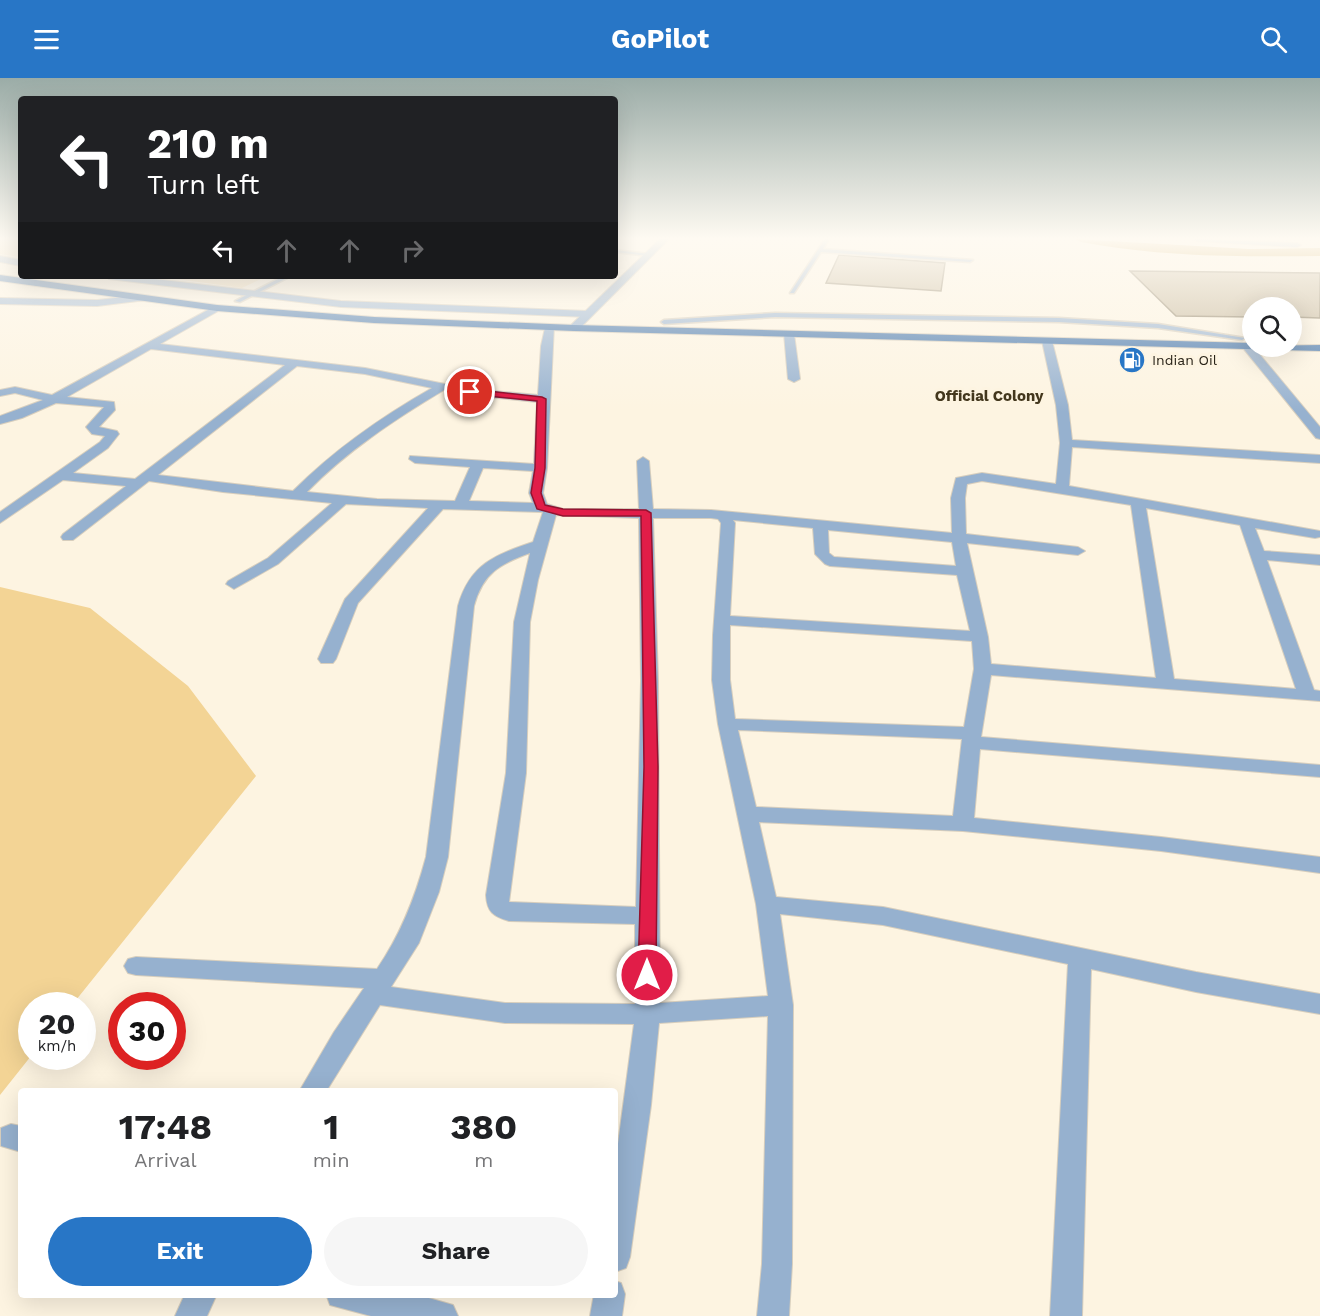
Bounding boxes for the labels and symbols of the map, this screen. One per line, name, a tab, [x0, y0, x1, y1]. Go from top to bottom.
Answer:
fuel station icon: Indian Oil	[1117, 345, 1147, 375]
place label: Indian Oil	[1152, 352, 1218, 368]
pin	[444, 366, 495, 417]
district label: Official Colony	[935, 387, 1044, 405]
position arrow	[615, 943, 679, 1007]
speed limit sign: 30	[108, 992, 186, 1070]

